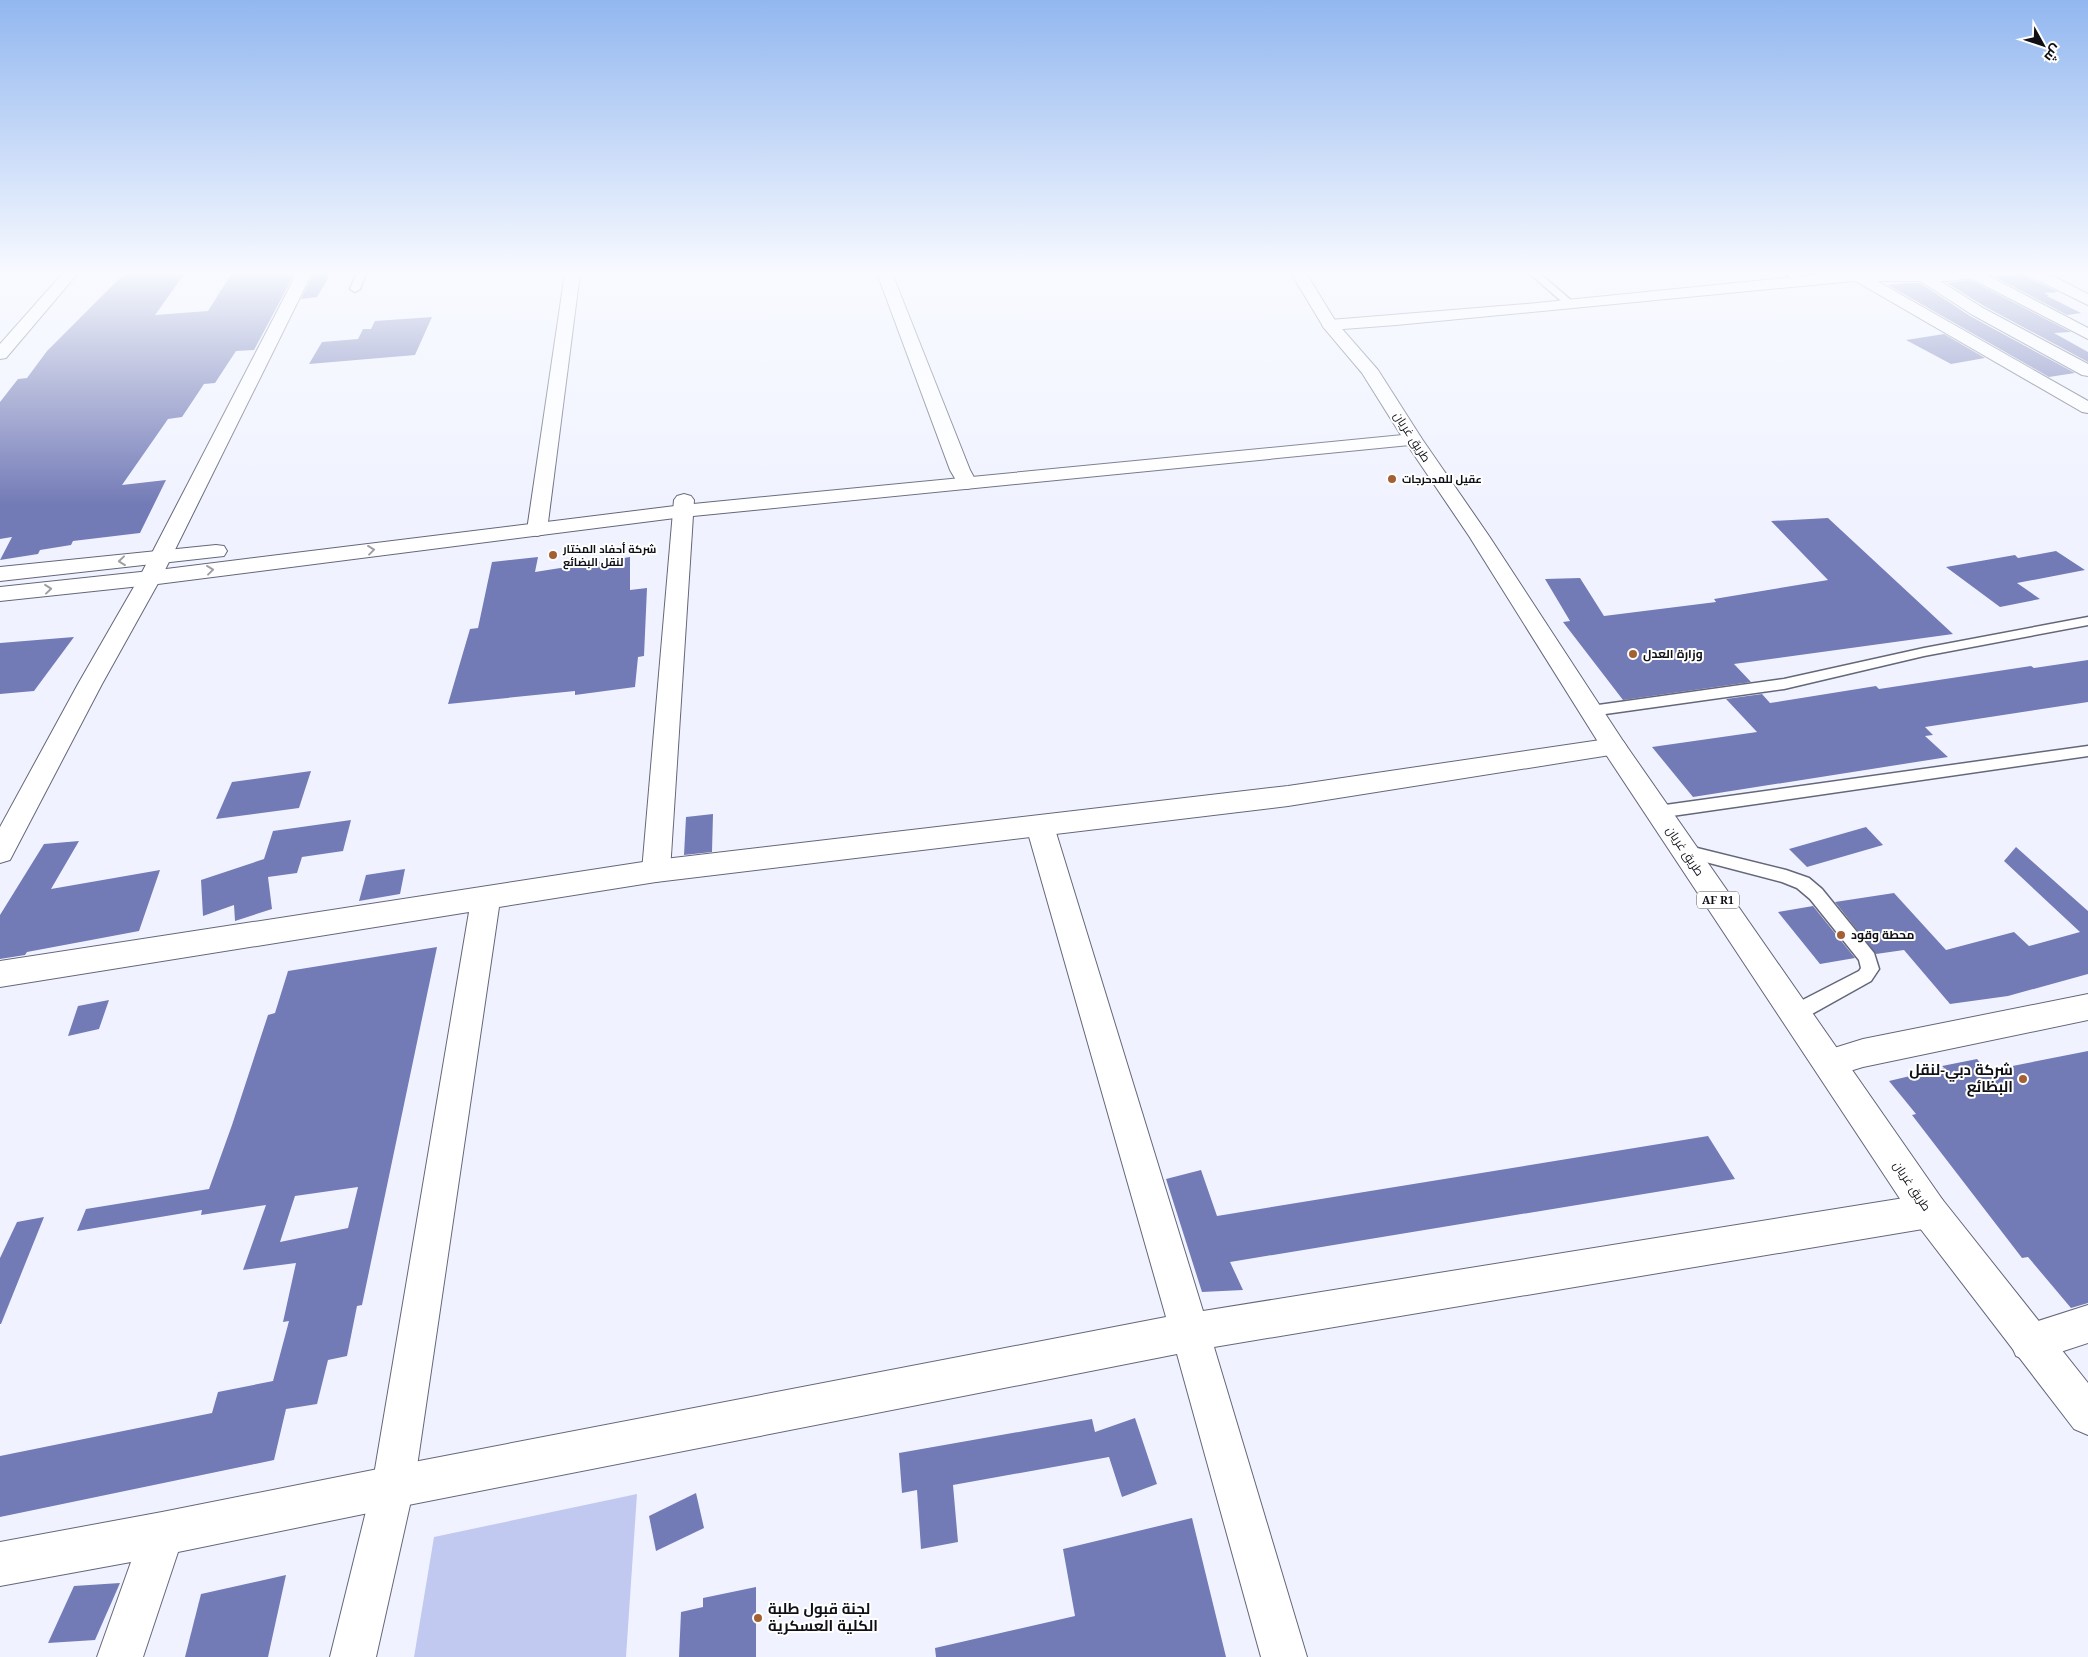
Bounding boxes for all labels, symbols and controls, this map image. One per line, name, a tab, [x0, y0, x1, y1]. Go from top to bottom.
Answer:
north arrow	[2018, 20, 2068, 70]
text: ش	[2040, 41, 2066, 67]
street label: طريق غريان	[1390, 408, 1435, 465]
place label: عقيل للمدحرجات	[1402, 471, 1482, 486]
marker: عقيل للمدحرجات	[1386, 473, 1398, 485]
place label: شركة أحفاد المختار لنقل البضائع	[562, 541, 656, 570]
one-way arrow	[367, 545, 375, 556]
marker: شركة أحفاد المختار لنقل البضائع	[547, 549, 559, 561]
one-way arrow	[118, 555, 126, 566]
one-way arrow	[206, 565, 214, 576]
one-way arrow	[45, 584, 53, 595]
place label: وزارة العدل	[1643, 645, 1703, 662]
marker: وزارة العدل	[1627, 648, 1639, 660]
street label: طريق غريان	[1662, 822, 1708, 879]
road number: AF R1	[1697, 892, 1739, 908]
place label: محطة وقود	[1851, 926, 1915, 943]
marker: محطة وقود	[1835, 929, 1847, 941]
place label: شركة دبي-لنقل البظائع	[1909, 1059, 2013, 1097]
marker: شركة دبي-لنقل البظائع	[2017, 1073, 2029, 1085]
street label: طريق غريان	[1889, 1157, 1935, 1214]
place label: لجنة قبول طلبة الكلية العسكرية	[768, 1598, 878, 1635]
marker: لجنة قبول طلبة الكلية العسكرية	[752, 1612, 764, 1624]

